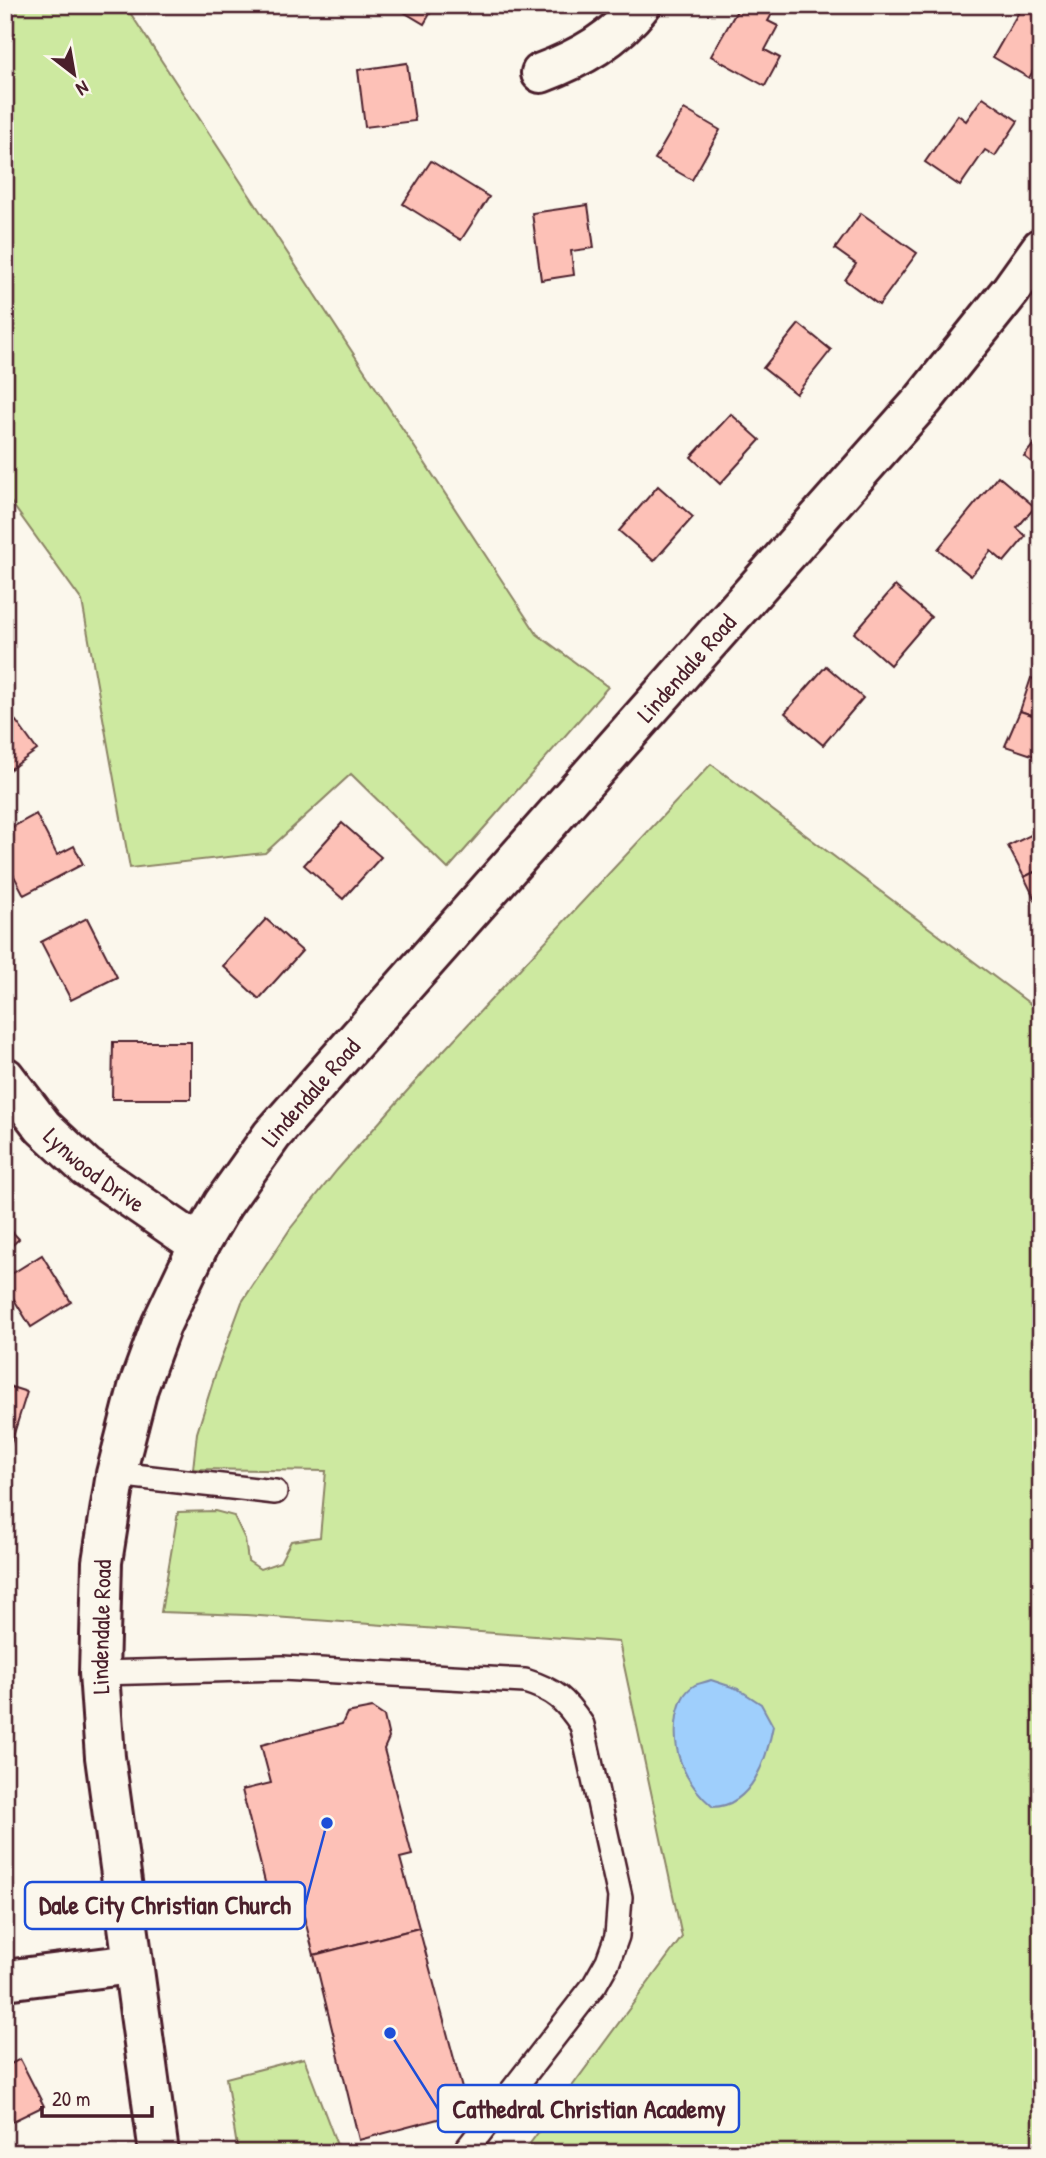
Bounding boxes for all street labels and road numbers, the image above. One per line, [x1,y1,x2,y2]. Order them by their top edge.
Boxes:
street label: Lindendale Road [629,607,743,729]
street label: Lindendale Road [253,1031,367,1152]
street label: Lynwood Drive [37,1120,152,1219]
street label: Lindendale Road [83,1559,118,1695]

